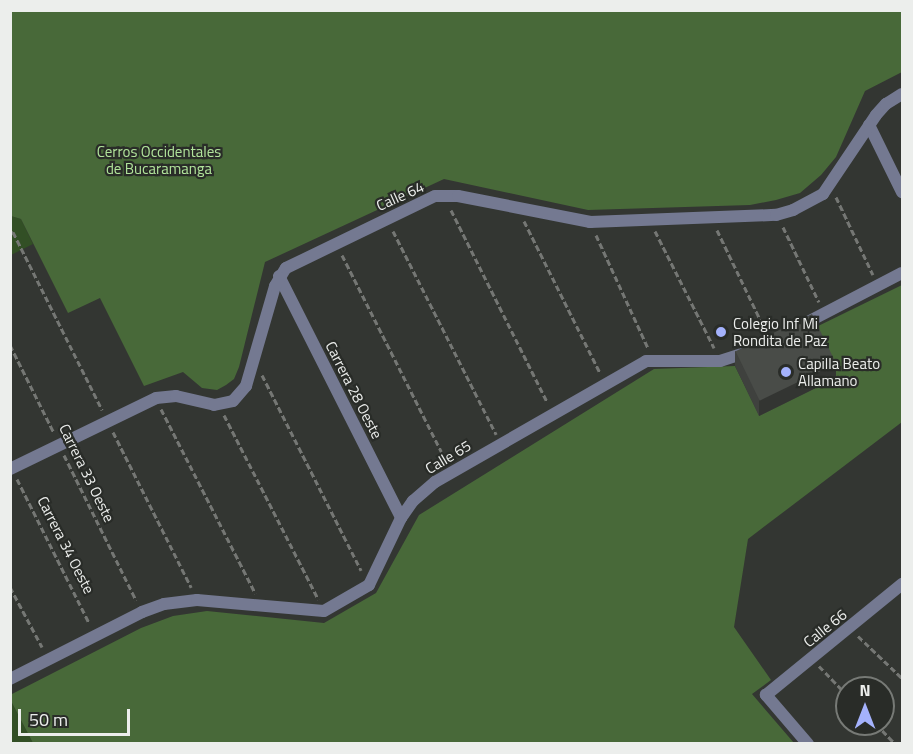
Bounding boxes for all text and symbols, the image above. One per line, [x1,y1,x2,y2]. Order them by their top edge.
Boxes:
park label: Cerros Occidentales de Bucaramanga [97,142,221,177]
street label: Calle 64 [373,178,427,214]
place label: Colegio Inf Mi Rondita de Paz [733,314,827,349]
marker: Colegio Inf Mi Rondita de Paz [714,325,728,339]
street label: Carrera 28 Oeste [322,338,386,442]
place label: Capilla Beato Allamano [798,354,880,389]
marker: Capilla Beato Allamano [779,365,793,379]
street label: Carrera 33 Oeste [55,421,119,525]
street label: Calle 65 [422,436,474,478]
street label: Carrera 34 Oeste [34,493,98,597]
street label: Calle 66 [800,605,850,651]
north arrow [835,676,895,736]
text: N [859,678,871,702]
scale bar [21,697,134,735]
text: 50 m [29,706,68,733]

